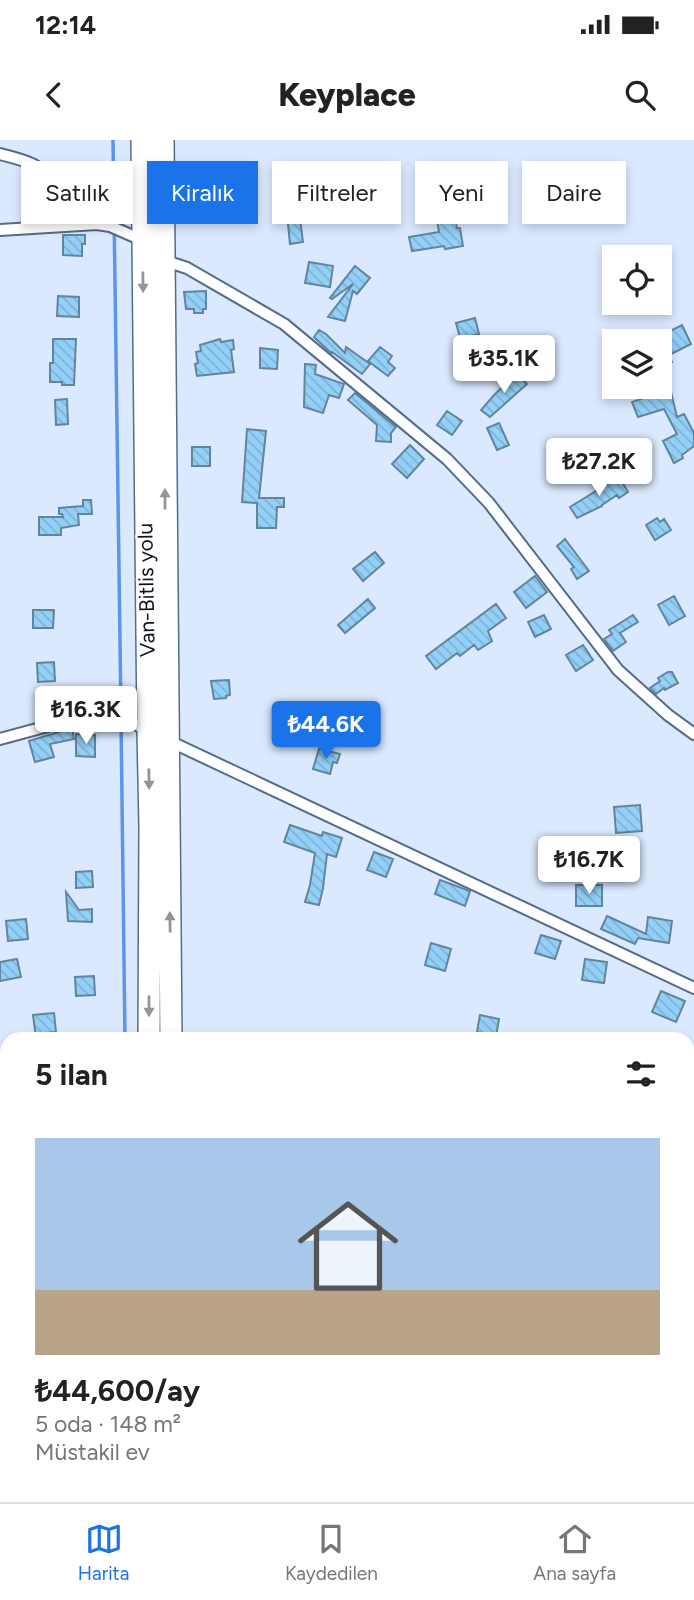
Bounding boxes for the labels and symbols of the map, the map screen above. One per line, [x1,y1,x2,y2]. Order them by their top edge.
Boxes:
one-way arrow [137,271,148,293]
pin: ₺35.1K [447,336,561,395]
pin: ₺27.2K [542,438,656,498]
one-way arrow [159,488,171,510]
street label: Van-Bitlis yolu [132,523,160,657]
pin: ₺16.3K [29,686,143,746]
pin: ₺44.6K [269,702,383,761]
one-way arrow [143,768,155,790]
pin: ₺16.7K [532,836,646,896]
one-way arrow [164,911,176,933]
one-way arrow [143,995,155,1017]

